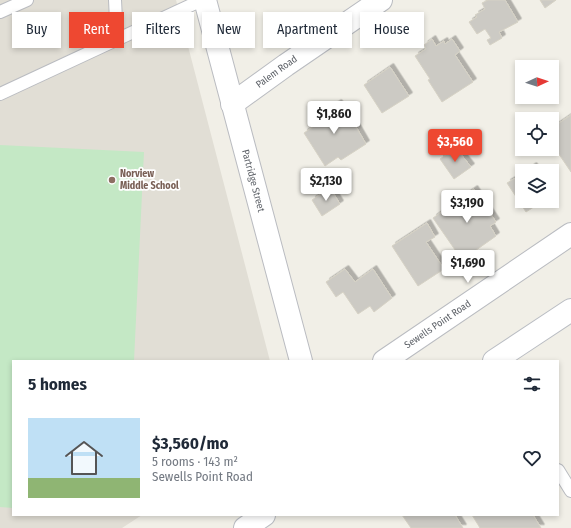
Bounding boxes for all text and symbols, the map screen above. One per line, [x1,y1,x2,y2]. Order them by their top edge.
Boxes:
chip: Buy [12,12,61,48]
chip: Rent [69,12,124,48]
chip: Filters [132,12,194,48]
chip: New [202,12,255,48]
chip: Apartment [263,12,352,48]
chip: House [360,12,424,48]
street label: Palem Road [254,53,300,91]
north arrow [515,60,559,104]
map controls [515,60,559,208]
pin: $1,860 [301,101,367,135]
text: $1,860 [316,106,352,121]
button: locate [515,112,559,156]
pin: $3,560 [422,129,488,163]
text: $3,560 [437,134,473,149]
street label: Partridge Street [239,148,267,214]
button: layers [515,164,559,208]
place label: Norview Middle School [120,168,179,192]
pin: $2,130 [293,168,359,202]
text: $2,130 [310,173,342,188]
marker: Norview Middle School [107,175,117,185]
pin: $3,190 [434,190,500,224]
text: $3,190 [450,195,484,210]
pin: $1,690 [435,250,501,284]
text: $1,690 [451,255,485,270]
street label: Sewells Point Road [402,298,473,351]
icon: filters [521,373,543,395]
text: 5 homes [28,374,87,395]
text: $3,560/mo [152,433,229,454]
icon: home [60,434,108,482]
icon: heart [521,447,543,469]
text: 5 rooms · 143 m² [152,454,238,469]
text: Sewells Point Road [152,469,253,484]

